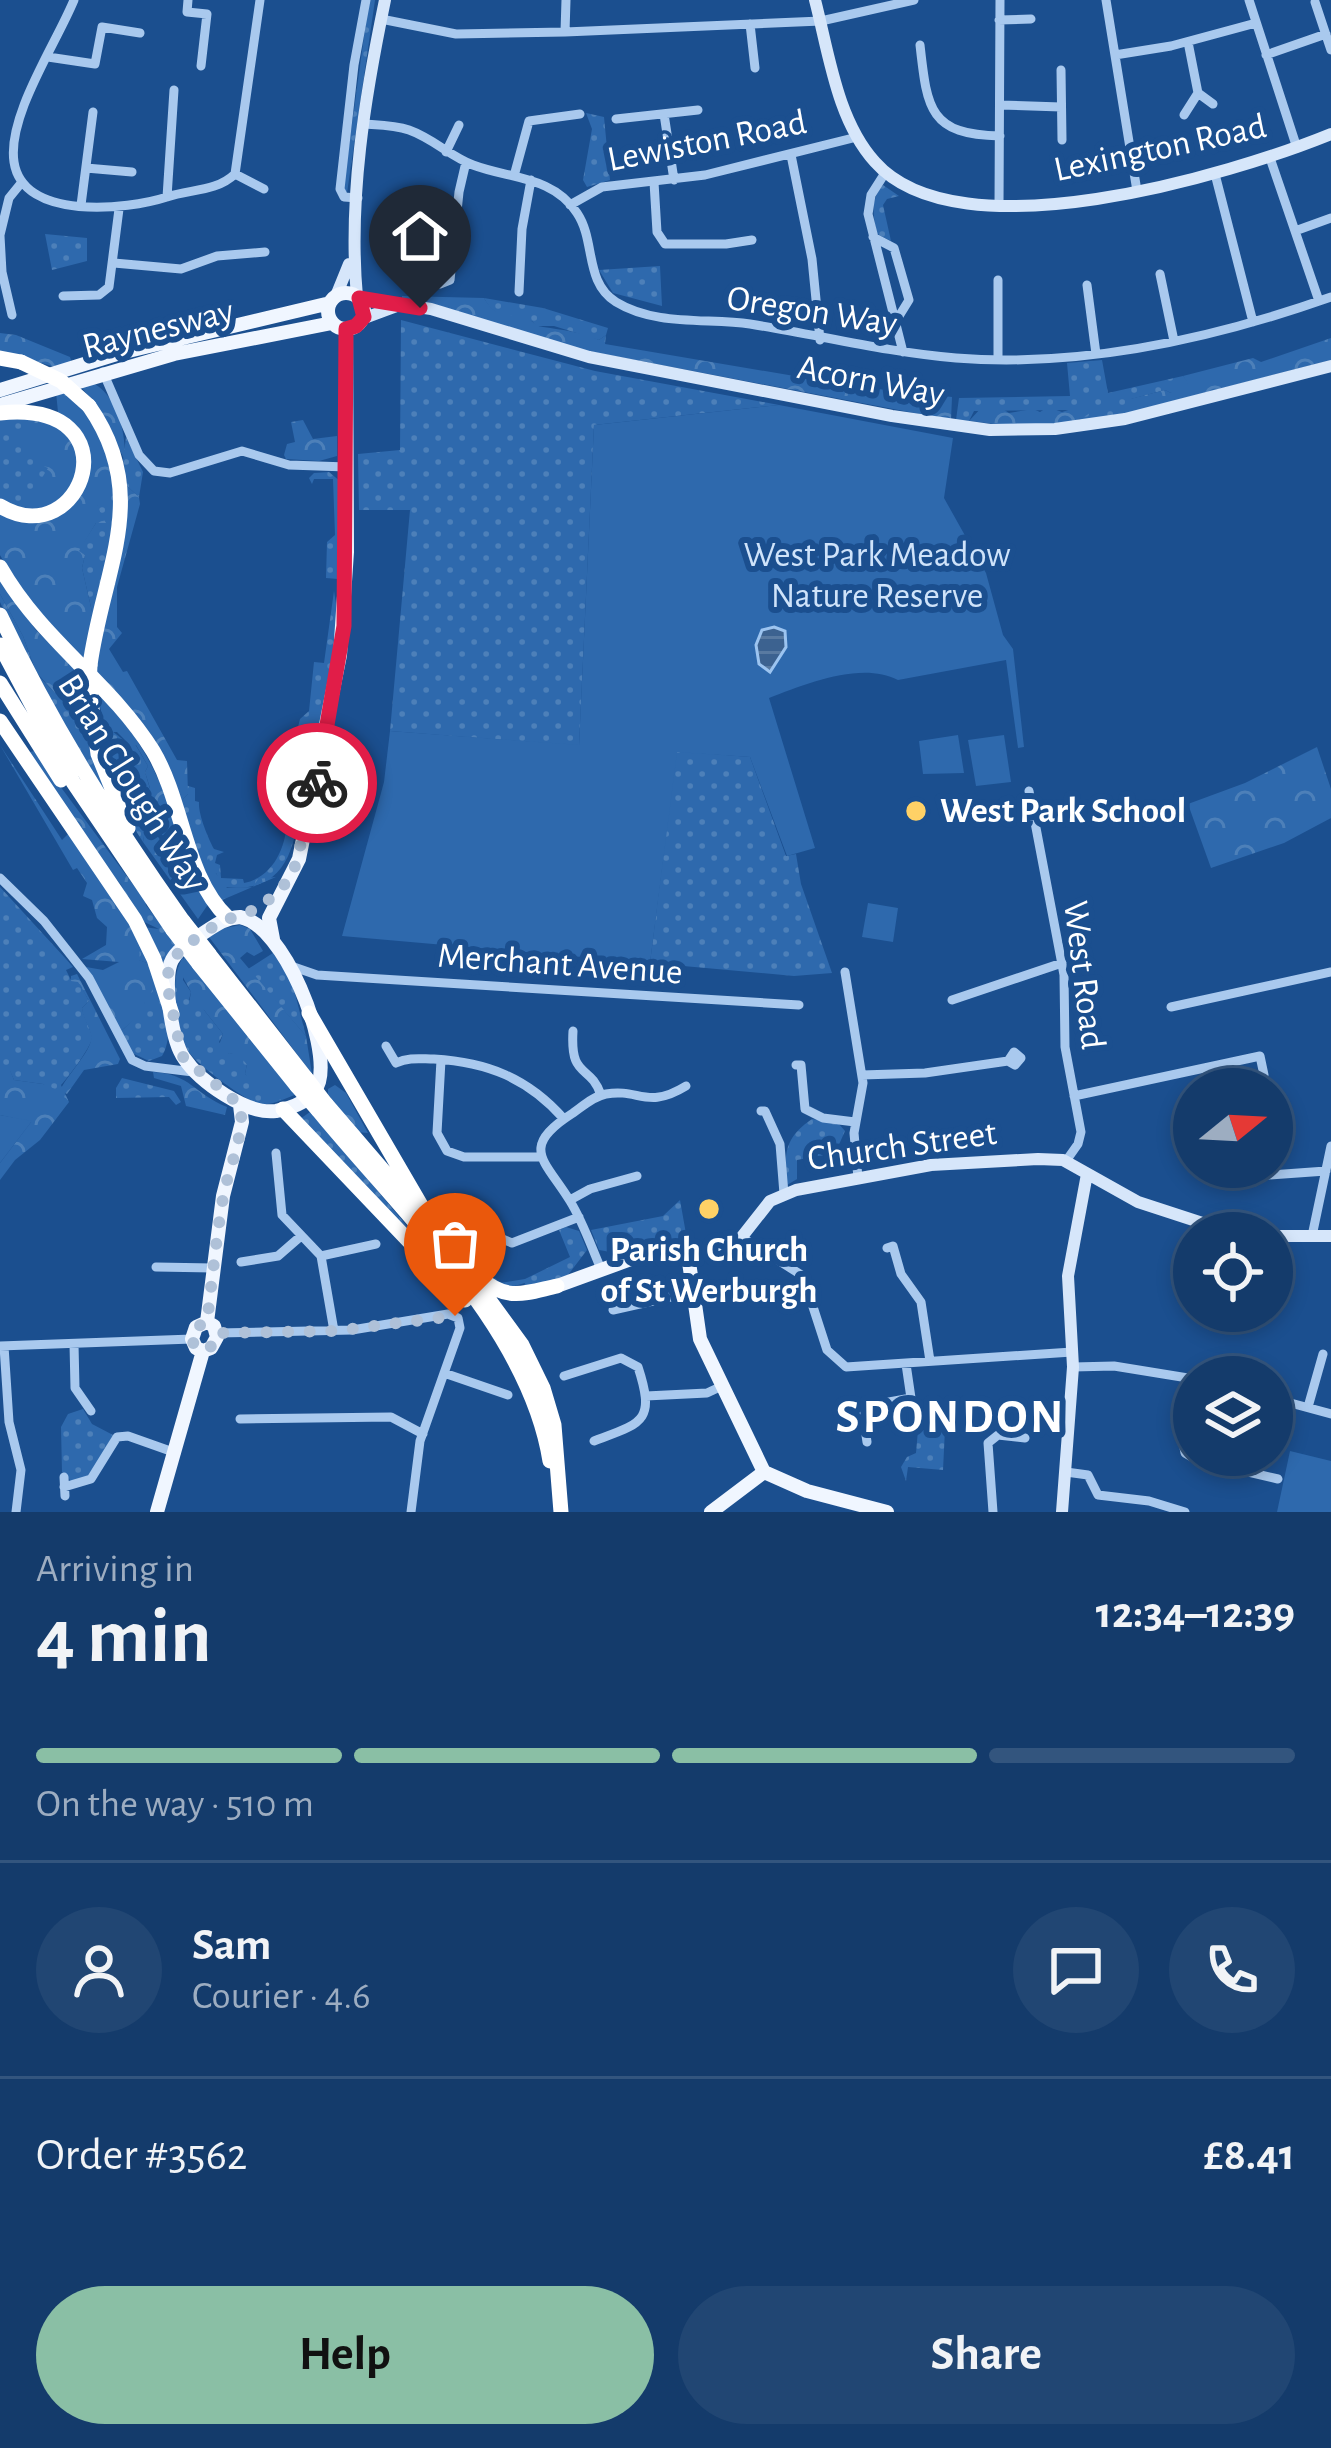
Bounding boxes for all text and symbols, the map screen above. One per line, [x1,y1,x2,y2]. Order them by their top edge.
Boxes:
street label: Lewiston Road [605,104,809,178]
street label: Lexington Road [1051,108,1269,188]
pin [369,185,471,308]
icon: home [387,203,453,269]
street label: Oregon Way [724,280,900,342]
street label: Raynesway [79,293,237,365]
street label: Acorn Way [794,349,948,413]
park label: West Park Meadow Nature Reserve [744,537,1010,614]
street label: Brian Clough Way [51,668,213,898]
courier [257,723,377,843]
icon: bike [284,750,350,816]
place label: West Park School [940,793,1186,829]
marker: West Park School [903,798,929,824]
street label: West Road [1057,899,1111,1051]
street label: Merchant Avenue [436,937,684,991]
north arrow [1173,1068,1293,1188]
map controls [1173,1068,1293,1476]
street label: Church Street [805,1115,999,1177]
pin [404,1193,506,1316]
marker: Parish Church of St Werburgh [696,1196,722,1222]
icon: bag [422,1211,488,1277]
button: locate [1173,1212,1293,1332]
place label: Parish Church of St Werburgh [601,1232,817,1309]
button: layers [1173,1356,1293,1476]
district label: SPONDON [836,1394,1066,1442]
text: Arriving in [36,1550,194,1589]
text: 12:34–12:39 [1096,1591,1295,1636]
text: 4 min [36,1599,212,1677]
text: On the way · 510 m [36,1785,314,1824]
button: person [36,1907,162,2033]
button: chat [1013,1907,1139,2033]
button: phone [1169,1907,1295,2033]
text: Sam [192,1923,271,1968]
text: Courier · 4.6 [192,1977,371,2016]
text: Order #3562 [36,2133,247,2178]
text: £8.41 [1204,2133,1295,2178]
button: Help [36,2286,654,2424]
button: Share [678,2286,1295,2424]

